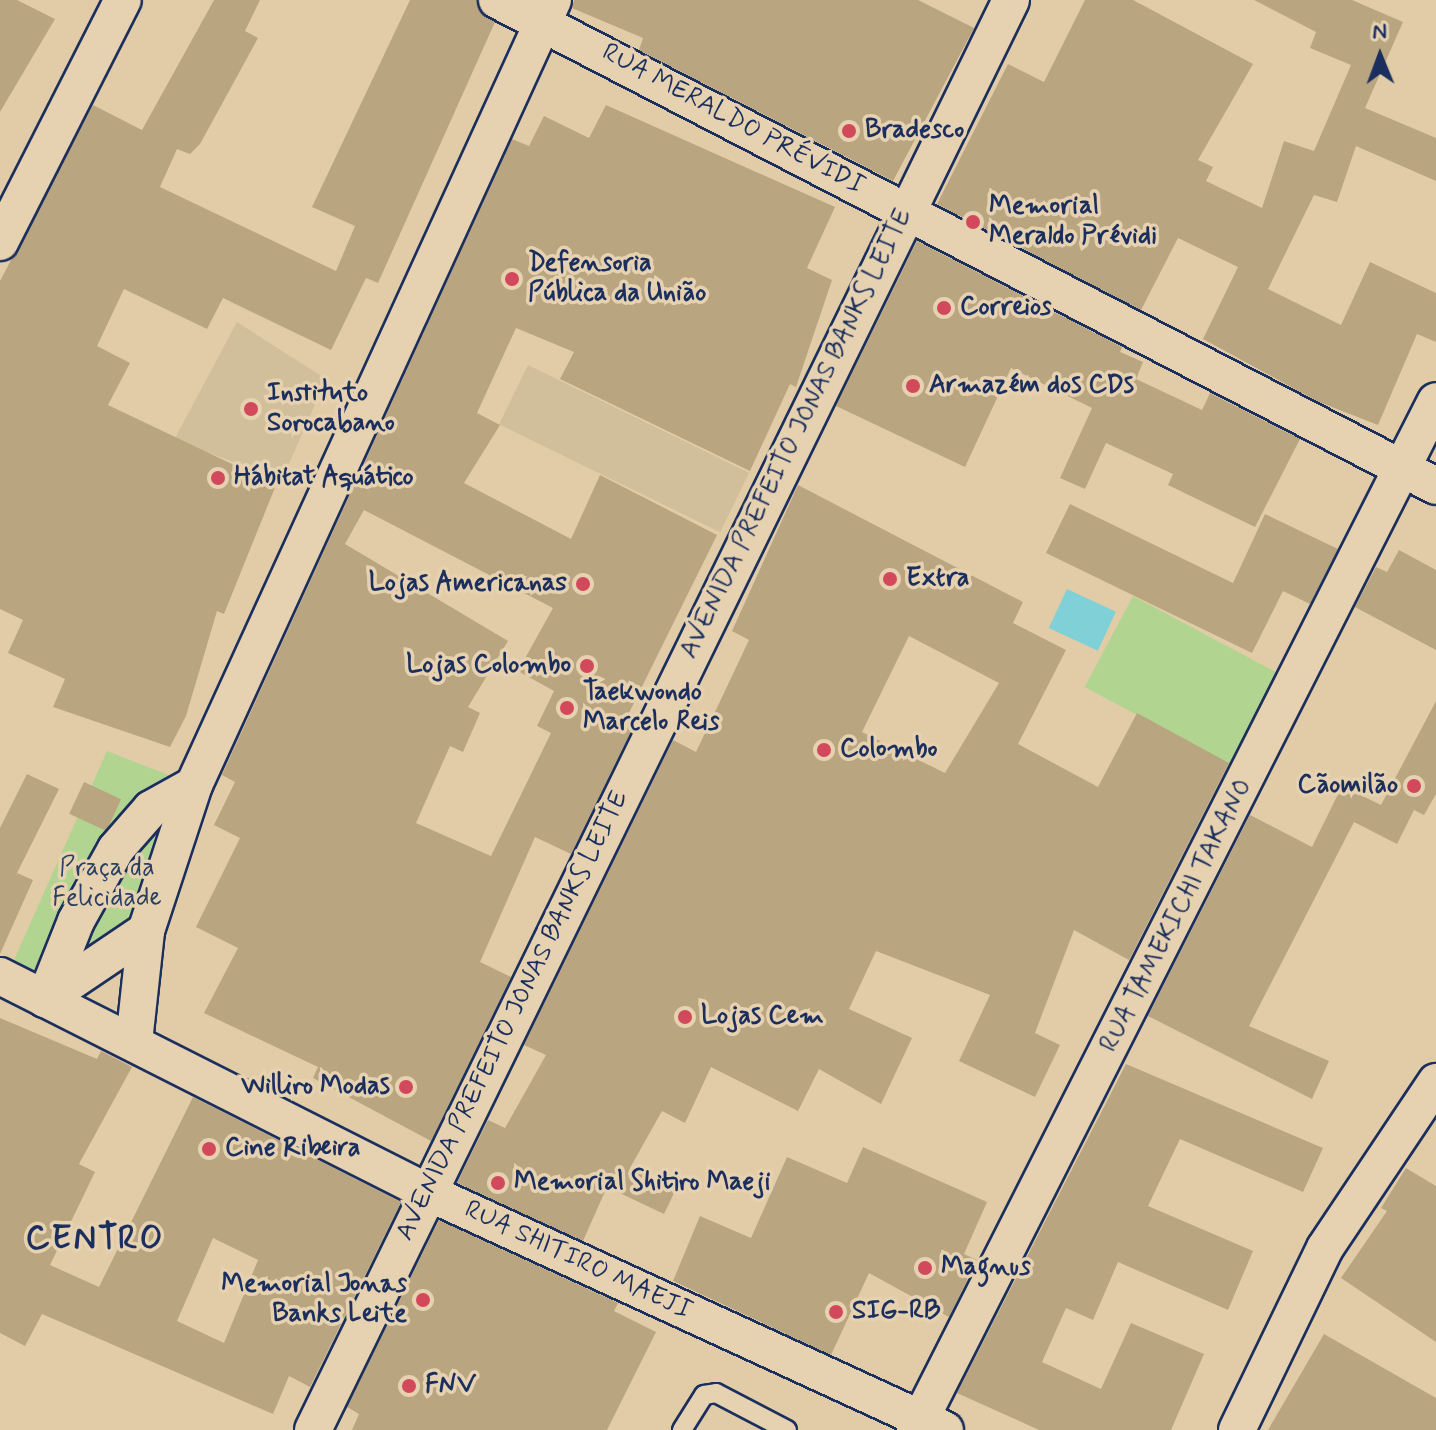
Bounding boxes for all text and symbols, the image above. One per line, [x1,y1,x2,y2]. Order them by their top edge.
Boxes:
north arrow [1340,16,1420,96]
text: N [1372,18,1387,46]
street label: RUA MERALDO PRÉVIDI [598,38,868,202]
place label: Bradesco [865,115,964,147]
marker: Bradesco [840,122,858,140]
place label: Memorial Meraldo Prévidi [989,191,1156,252]
street label: AVENIDA PREFEITO JONAS BANKS LEITE [674,203,920,665]
marker: Memorial Meraldo Prévidi [964,213,982,231]
place label: Defensoria Pública da União [528,248,706,310]
marker: Defensoria Pública da União [503,270,521,288]
place label: Correios [960,292,1051,324]
marker: Correios [935,299,953,317]
place label: Armazém dos CDs [929,370,1134,402]
marker: Armazém dos CDs [904,377,922,395]
place label: Instituto Sorocabano [267,378,395,440]
marker: Instituto Sorocabano [242,400,260,418]
place label: Hábitat Aquático [234,462,412,494]
marker: Hábitat Aquático [209,469,227,487]
place label: Extra [906,563,970,595]
place label: Lojas Americanas [373,568,567,600]
marker: Extra [881,570,899,588]
marker: Lojas Americanas [574,575,592,593]
place label: Lojas Colombo [406,650,571,682]
marker: Lojas Colombo [578,657,596,675]
place label: Taekwondo Marcelo Reis [583,677,720,738]
marker: Taekwondo Marcelo Reis [558,699,576,717]
place label: Colombo [840,734,938,766]
marker: Colombo [815,741,833,759]
place label: Cãomilão [1298,770,1398,802]
street label: RUA TAMEKICHI TAKANO [1095,775,1259,1057]
marker: Cãomilão [1405,777,1423,795]
street label: AVENIDA PREFEITO JONAS BANKS LEITE [390,785,636,1247]
park label: Praça da Felicidade [52,853,162,914]
place label: Lojas Cem [701,1001,824,1033]
marker: Lojas Cem [676,1008,694,1026]
place label: Williro Modas [241,1071,390,1103]
marker: Williro Modas [397,1078,415,1096]
place label: Cine Ribeira [225,1133,358,1165]
marker: Cine Ribeira [200,1140,218,1158]
place label: Memorial Shitiro Maeji [514,1167,773,1199]
marker: Memorial Shitiro Maeji [489,1174,507,1192]
street label: RUA SHITIRO MAEJI [459,1195,697,1327]
district label: CENTRO [23,1219,167,1259]
place label: Magnus [941,1252,1031,1284]
marker: Magnus [916,1259,934,1277]
place label: Memorial Jonas Banks Leite [228,1269,407,1330]
marker: Memorial Jonas Banks Leite [414,1291,432,1309]
place label: SIG-RB [852,1296,940,1328]
marker: SIG-RB [827,1303,845,1321]
place label: FNV [425,1370,476,1402]
marker: FNV [400,1377,418,1395]

